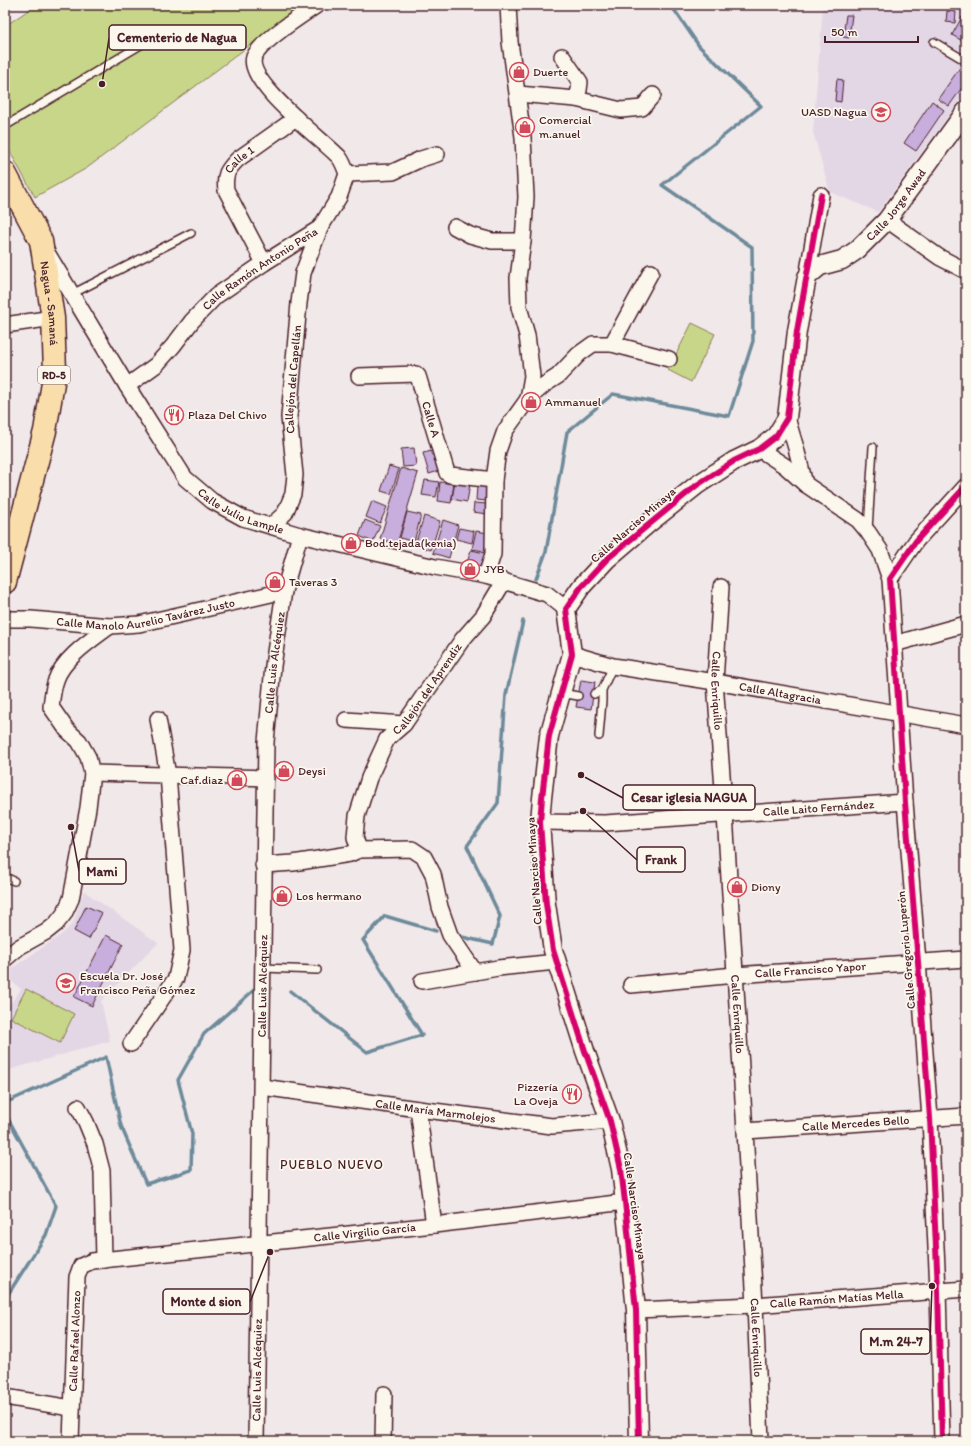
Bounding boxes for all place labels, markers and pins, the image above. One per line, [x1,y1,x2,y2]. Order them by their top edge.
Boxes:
callout: Cementerio de Nagua [109,25,246,50]
shop icon: Duerte [508,61,530,83]
place label: Duerte [533,65,569,79]
school or university icon: UASD Nagua [870,101,892,123]
place label: UASD Nagua [801,105,868,119]
place label: Comercial m.anuel [539,113,592,141]
shop icon: Comercial m.anuel [514,116,536,138]
shop icon: Ammanuel [520,391,542,413]
place label: Ammanuel [545,395,602,409]
restaurant icon: Plaza Del Chivo [163,404,185,426]
place label: Plaza Del Chivo [188,408,267,422]
shop icon: Bod.tejada(kenia) [340,532,362,554]
place label: Bod.tejada(kenia) [365,536,457,550]
shop icon: JYB [459,558,481,580]
place label: JYB [484,562,505,576]
shop icon: Taveras 3 [264,571,286,593]
place label: Taveras 3 [289,575,338,589]
shop icon: Deysi [273,760,295,782]
place label: Deysi [298,764,326,778]
shop icon: Caf.diaz [226,769,248,791]
place label: Caf.diaz [180,773,223,787]
callout: Cesar iglesia NAGUA [623,785,755,810]
callout: Frank [637,847,685,872]
callout: Mami [79,859,126,884]
shop icon: Diony [726,876,748,898]
place label: Diony [751,880,781,894]
shop icon: Los hermano [271,885,293,907]
place label: Los hermano [296,889,362,903]
place label: Escuela Dr. José Francisco Peña Gómez [80,969,196,997]
school or university icon: Escuela Dr. José Francisco Peña Gómez [55,972,77,994]
place label: Pizzería La Oveja [514,1080,559,1108]
restaurant icon: Pizzería La Oveja [561,1083,583,1105]
callout: Monte d sion [163,1289,250,1314]
callout: M.m 24-7 [861,1329,930,1354]

